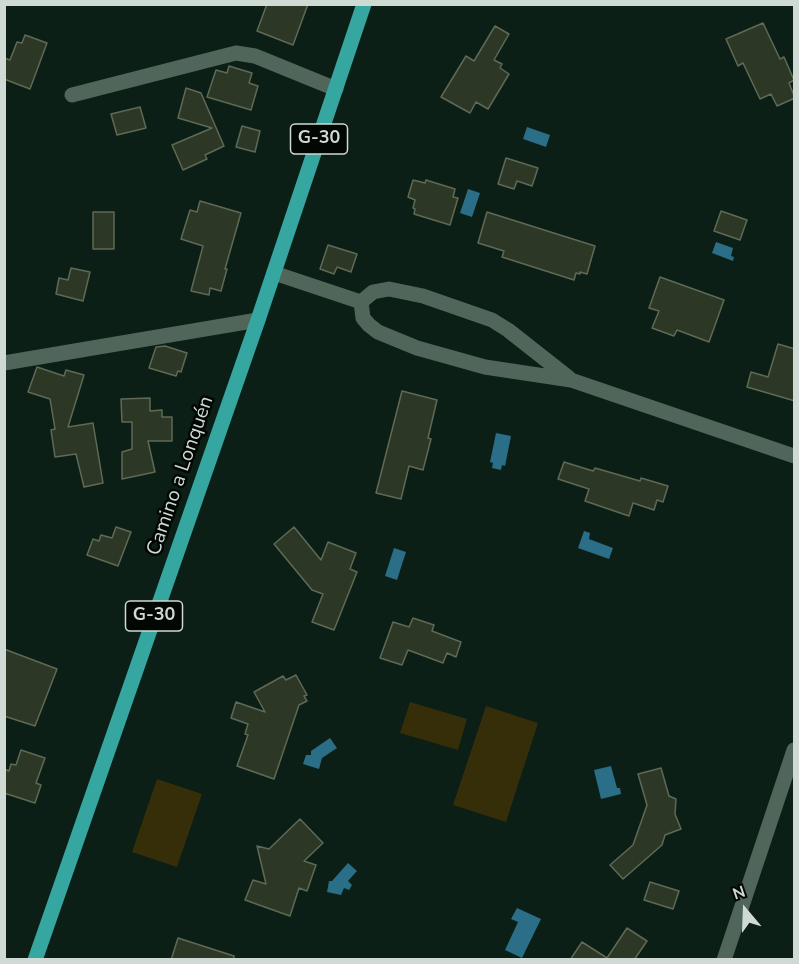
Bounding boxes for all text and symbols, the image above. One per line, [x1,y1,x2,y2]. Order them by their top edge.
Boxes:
road number: G-30 [290,124,348,154]
street label: Camino a Lonquén [142,393,220,559]
road number: G-30 [126,601,182,631]
north arrow [715,880,775,940]
text: N [730,881,748,905]

